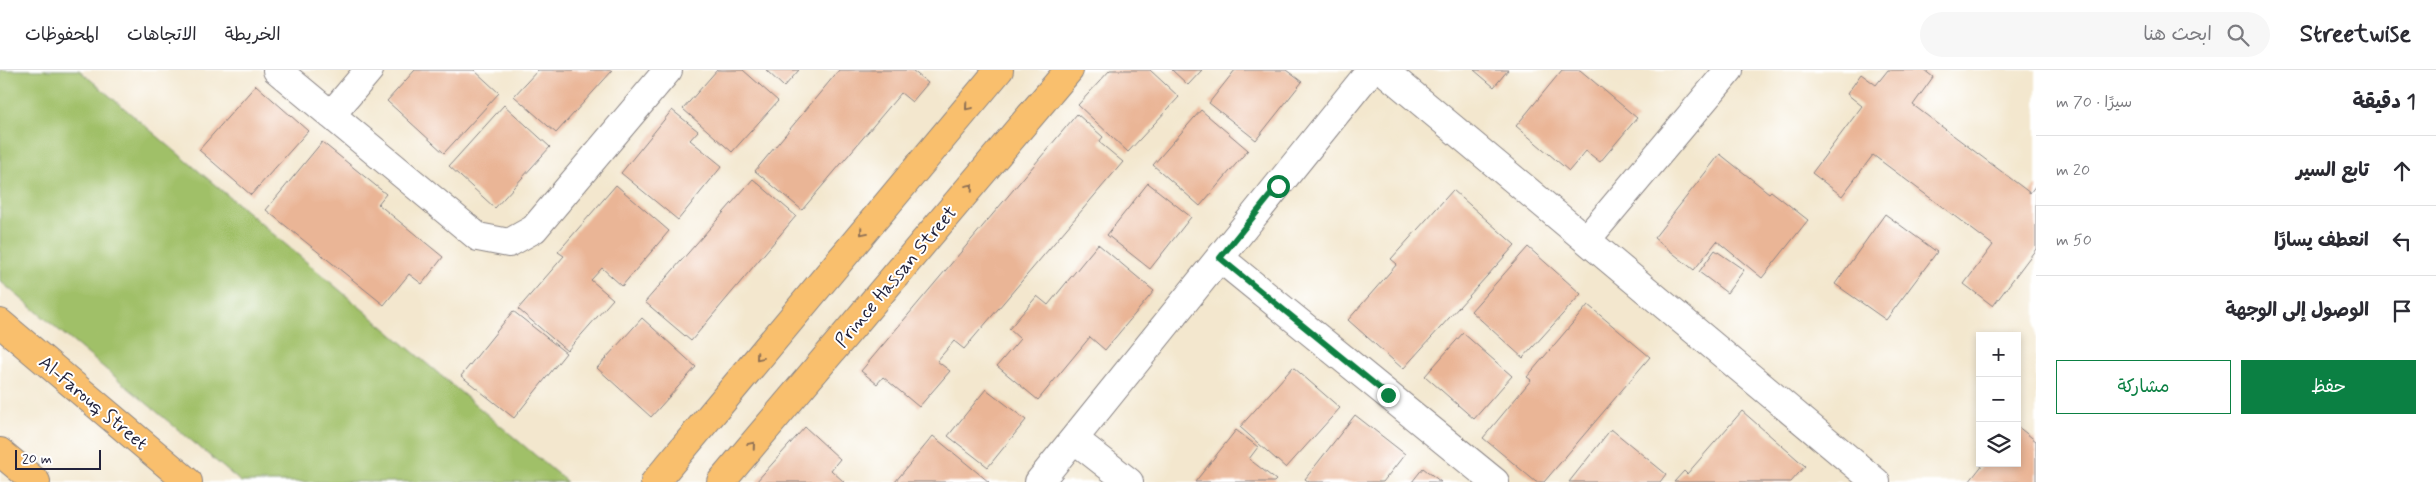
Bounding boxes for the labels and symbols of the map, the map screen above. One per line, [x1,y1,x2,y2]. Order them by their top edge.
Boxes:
one-way arrow [964,102,973,111]
route start [1267,175,1290,198]
one-way arrow [964,183,973,192]
street label: Prince Hassan Street [829,201,963,353]
one-way arrow [861,226,869,235]
street label: Al-Farouq Street [33,350,153,456]
one-way arrow [757,351,765,360]
route end [1377,384,1400,407]
one-way arrow [747,441,756,450]
scale bar [15,447,101,470]

